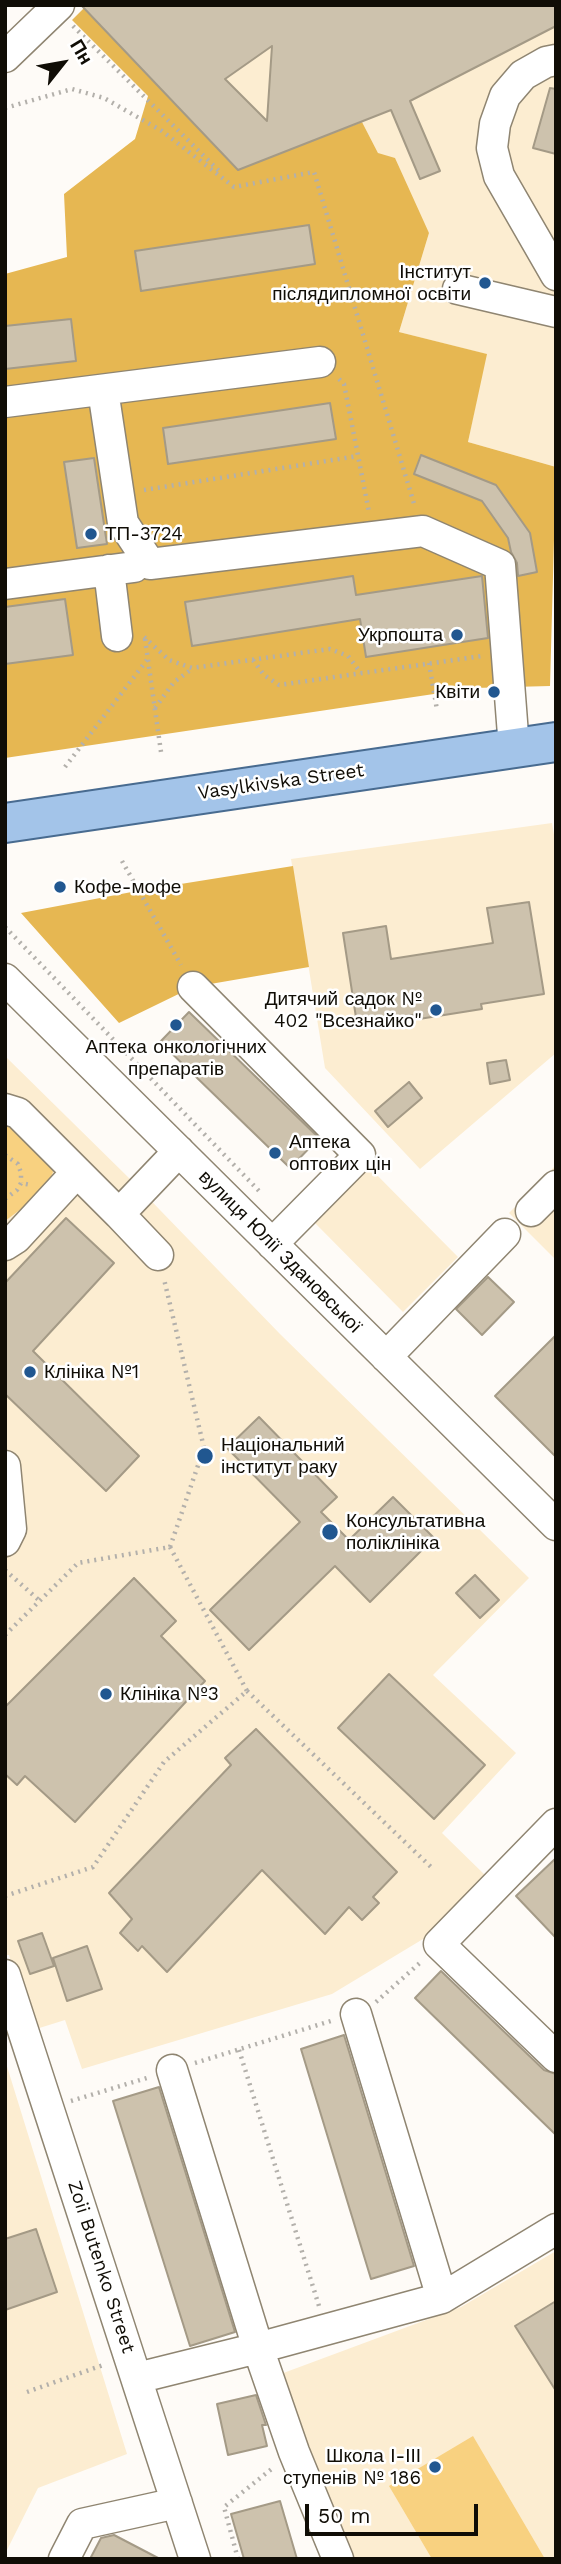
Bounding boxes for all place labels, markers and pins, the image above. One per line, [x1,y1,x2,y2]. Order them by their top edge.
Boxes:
place label: Інститут післядипломної освіти [272,261,471,305]
marker: Інститут післядипломної освіти [477,275,493,291]
place label: ТП-3724 [105,523,183,545]
marker: ТП-3724 [83,526,99,542]
place label: Укрпошта [358,624,443,646]
marker: Укрпошта [449,627,465,643]
place label: Квіти [435,681,480,703]
marker: Квіти [486,684,502,700]
place label: Кофе-мофе [74,876,181,898]
marker: Кофе-мофе [52,879,68,895]
place label: Дитячий садок № 402 "Всезнайко" [265,988,422,1032]
marker: Дитячий садок № 402 "Всезнайко" [428,1002,444,1018]
marker: Аптека онкологічних препаратів [168,1017,184,1033]
place label: Аптека онкологічних препаратів [85,1036,267,1080]
place label: Аптека оптових цін [289,1131,391,1175]
marker: Аптека оптових цін [267,1145,283,1161]
place label: Клініка №1 [44,1361,139,1383]
marker: Клініка №1 [22,1364,38,1380]
place label: Національний інститут раку [221,1434,345,1478]
marker: Національний інститут раку [195,1446,215,1466]
place label: Консультативна поліклініка [346,1510,485,1554]
marker: Консультативна поліклініка [320,1522,340,1542]
place label: Клініка №3 [120,1683,219,1705]
marker: Клініка №3 [98,1686,114,1702]
place label: Школа І-ІІІ ступенів № 186 [283,2445,421,2489]
marker: Школа І-ІІІ ступенів № 186 [427,2459,443,2475]

